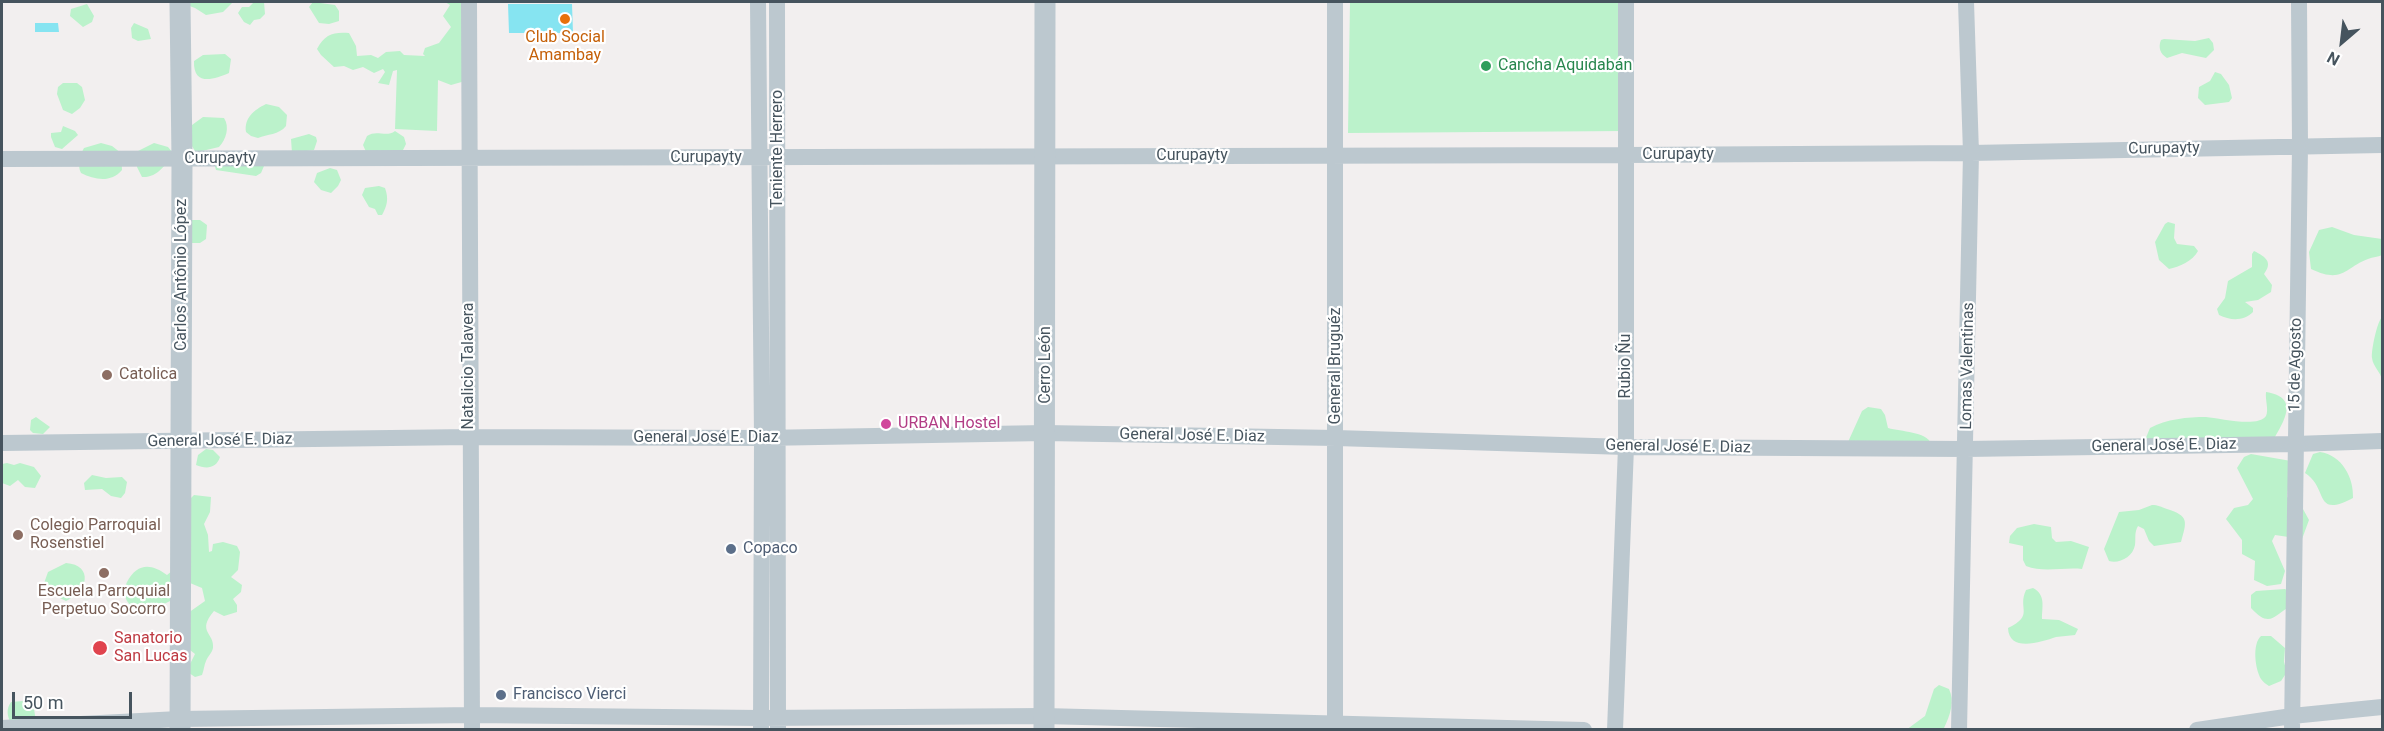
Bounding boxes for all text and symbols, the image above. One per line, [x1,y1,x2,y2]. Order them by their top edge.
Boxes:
marker: Club Social Amambay [558,12,572,26]
north arrow [2312,12,2372,72]
place label: Club Social Amambay [525,28,605,66]
text: N [2324,47,2343,69]
place label: Cancha Aquidabán [1498,56,1632,76]
marker: Cancha Aquidabán [1479,59,1493,73]
street label: Teniente Herrero [768,90,788,208]
street label: Curupayty [2128,139,2200,159]
street label: Curupayty [1642,145,1714,165]
street label: Curupayty [1156,146,1228,166]
street label: Curupayty [670,148,742,168]
street label: Curupayty [184,149,256,169]
street label: Carlos Antônio López [172,199,192,351]
street label: Lomas Valentinas [1957,302,1979,430]
street label: Natalicio Talavera [459,303,479,429]
street label: General Bruguéz [1326,308,1346,424]
street label: 15 de Agosto [2286,318,2306,412]
street label: Cerro León [1036,326,1056,404]
street label: Rubio Ñu [1616,334,1636,398]
place label: Catolica [119,365,177,385]
marker: Catolica [100,368,114,382]
place label: URBAN Hostel [898,414,1000,434]
marker: URBAN Hostel [879,417,893,431]
street label: General José E. Diaz [1119,425,1265,447]
street label: General José E. Diaz [633,428,779,448]
street label: General José E. Diaz [147,430,293,452]
street label: General José E. Diaz [2091,435,2237,457]
street label: General José E. Diaz [1605,436,1751,458]
place label: Colegio Parroquial Rosenstiel [30,516,161,554]
marker: Colegio Parroquial Rosenstiel [11,528,25,542]
place label: Copaco [743,539,798,559]
marker: Copaco [724,542,738,556]
marker: Escuela Parroquial Perpetuo Socorro [97,566,111,580]
place label: Escuela Parroquial Perpetuo Socorro [38,582,170,620]
place label: Sanatorio San Lucas [114,629,187,667]
marker: Sanatorio San Lucas [91,639,109,657]
scale bar [15,680,135,718]
place label: Francisco Vierci [513,685,626,705]
marker: Francisco Vierci [494,688,508,702]
text: 50 m [23,692,63,713]

